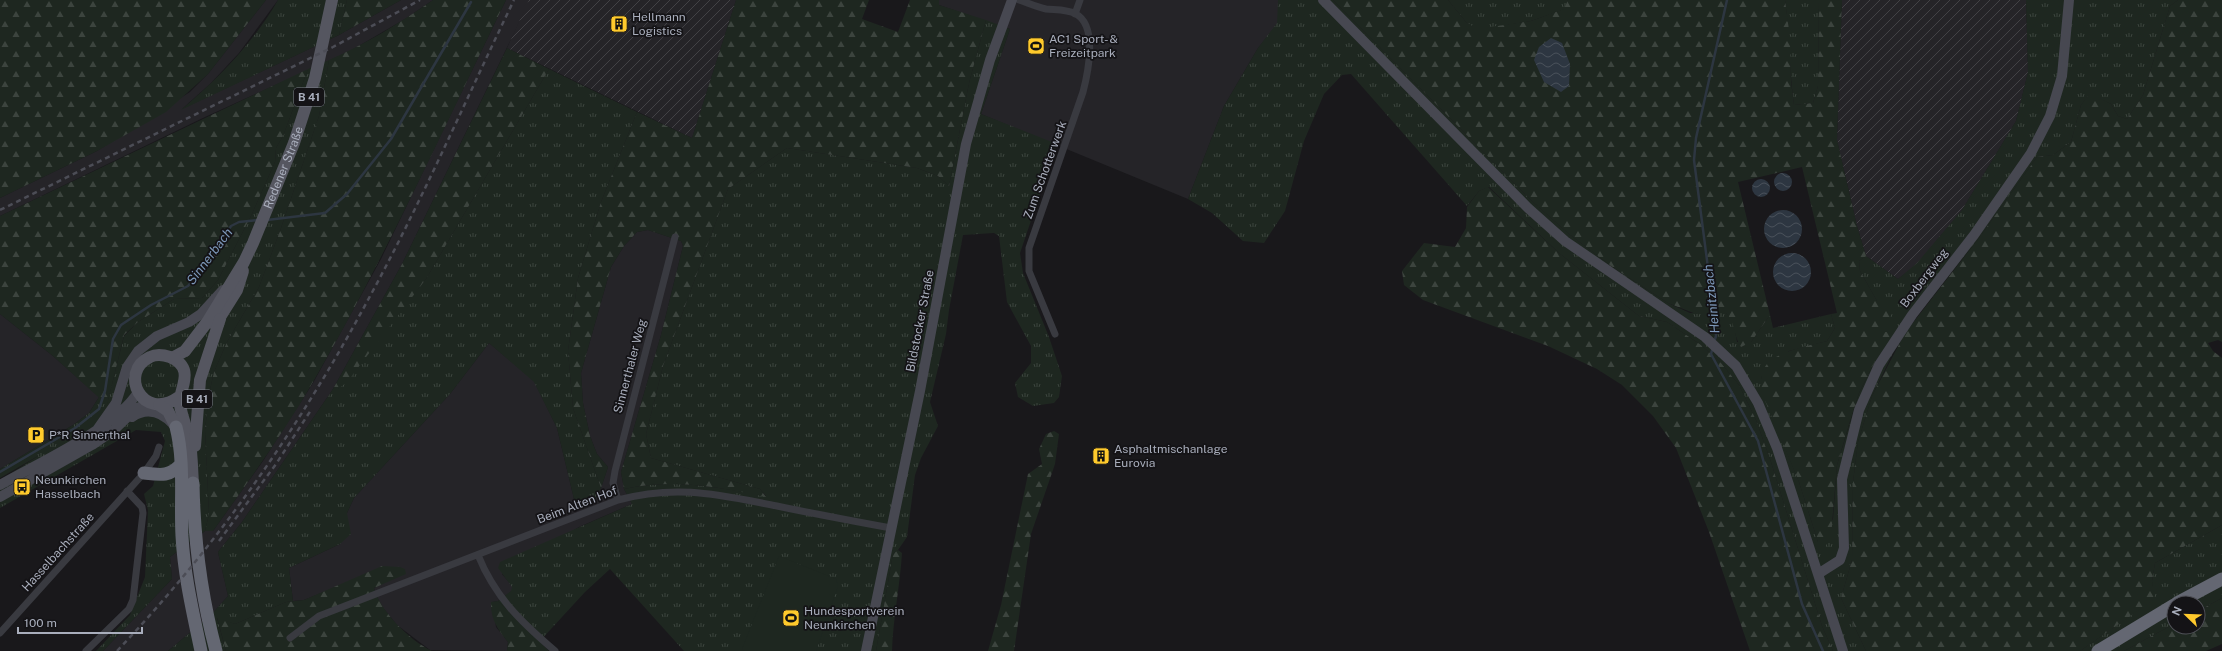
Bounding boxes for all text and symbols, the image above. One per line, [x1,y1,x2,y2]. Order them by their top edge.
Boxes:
place label: Hellmann Logistics [632,10,686,38]
building icon: Hellmann Logistics [609,14,629,34]
place label: AC1 Sport- & Freizeitpark [1049,32,1118,60]
sports icon: AC1 Sport- & Freizeitpark [1026,36,1046,56]
road number: B 41 [294,88,324,106]
street label: Zum Schotterwerk [1021,119,1069,221]
street label: Redener Straße [261,124,306,211]
water label: Sinnerbach [183,225,235,287]
street label: Boxbergweg [1897,246,1951,310]
water label: Heinitzbach [1700,264,1723,334]
street label: Bildstocker Straße [903,269,937,373]
street label: Sinnerthaler Weg [611,317,649,415]
road number: B 41 [182,390,212,408]
parking icon: P*R Sinnerthal [26,425,46,445]
place label: P*R Sinnerthal [49,428,131,442]
place label: Asphaltmischanlage Eurovia [1114,442,1228,470]
building icon: Asphaltmischanlage Eurovia [1091,446,1111,466]
place label: Neunkirchen Hasselbach [35,473,106,501]
bus stop icon: Neunkirchen Hasselbach [12,477,32,497]
street label: Beim Alten Hof [535,483,619,527]
street label: Hasselbachstraße [19,510,97,594]
north arrow [2166,595,2206,635]
place label: Hundesportverein Neunkirchen [804,604,904,632]
text: N [2170,605,2184,617]
sports icon: Hundesportverein Neunkirchen [781,608,801,628]
scale bar [18,609,142,635]
text: 100 m [24,616,57,630]

